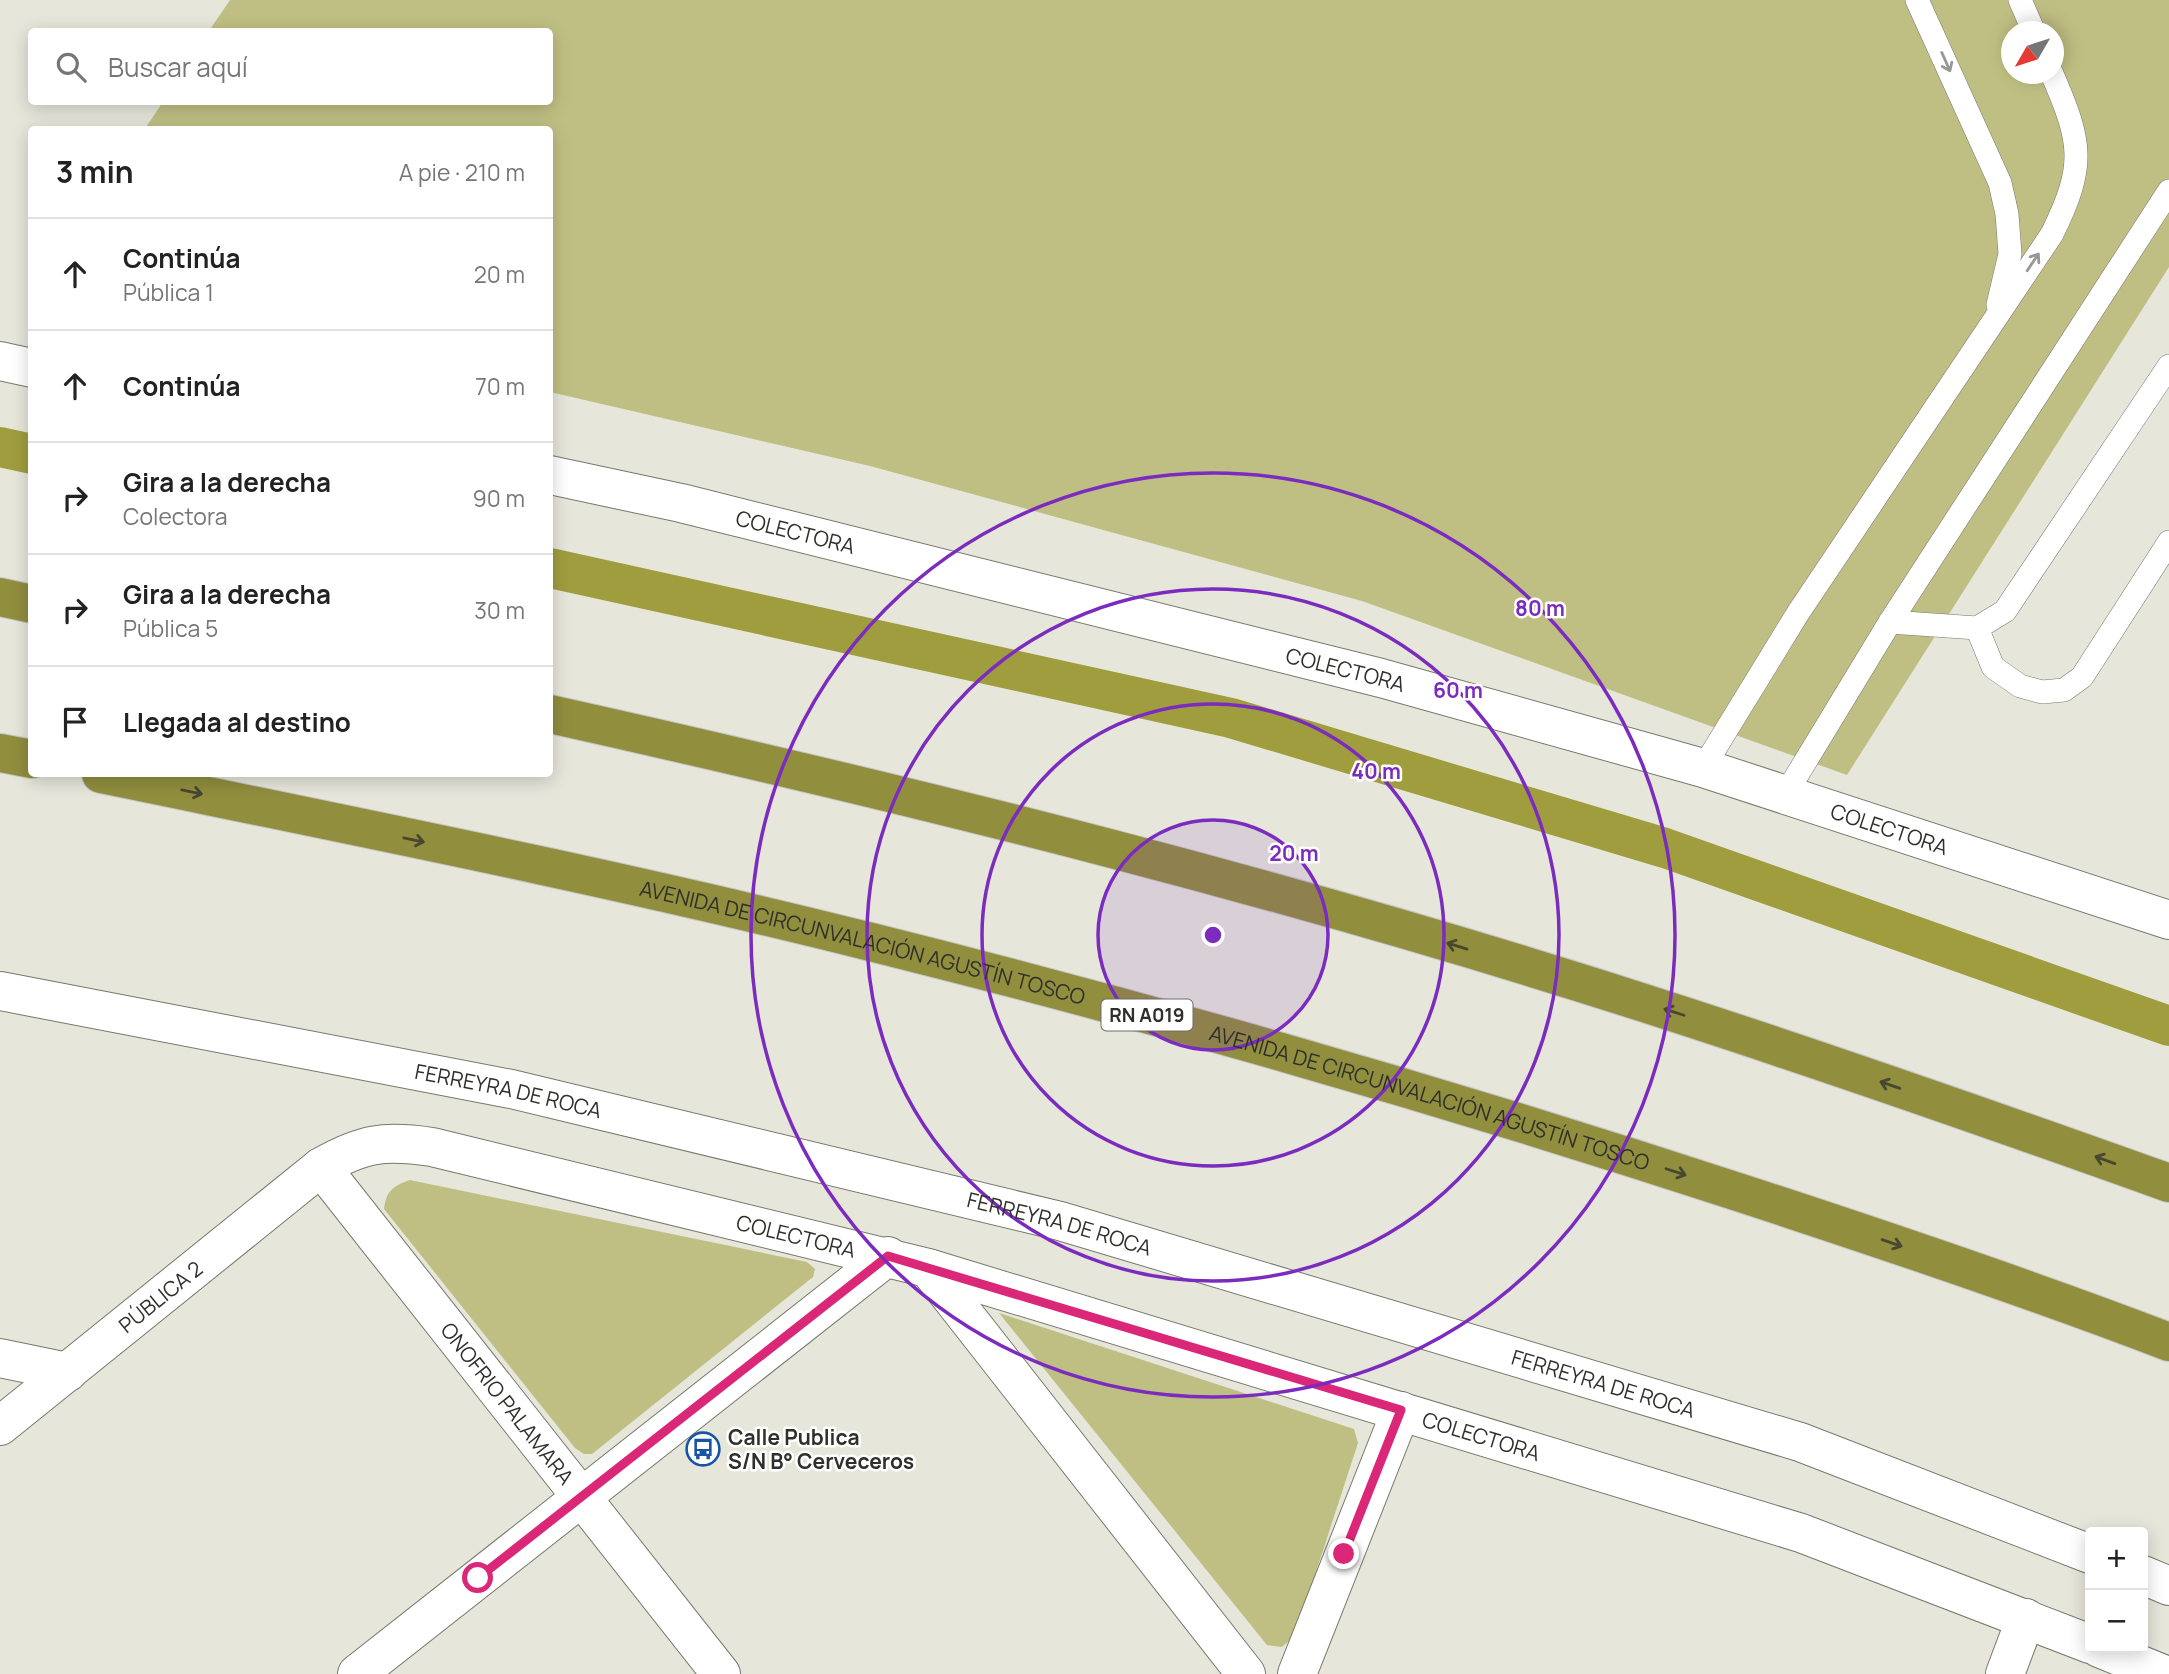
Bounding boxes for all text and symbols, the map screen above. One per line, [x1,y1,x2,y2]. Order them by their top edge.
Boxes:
north arrow [2001,21,2064,84]
search box [28,28,553,105]
icon: search [52,48,90,86]
text: Buscar aquí [108,49,248,85]
one-way arrow [1940,50,1953,72]
text: 3 min [56,151,134,192]
text: A pie · 210 m [399,156,525,188]
text: Continúa [123,240,241,276]
one-way arrow [2027,252,2041,272]
icon: ahead [56,255,94,293]
text: 20 m [474,258,525,290]
text: Pública 1 [123,276,214,308]
icon: ahead [56,367,94,405]
text: Continúa [123,368,241,404]
text: 70 m [475,370,525,402]
text: Gira a la derecha [123,464,331,500]
icon: right [56,479,94,517]
text: 90 m [473,482,525,514]
text: Colectora [123,500,228,532]
street label: COLECTORA [733,503,858,560]
text: Gira a la derecha [123,576,331,612]
icon: right [56,591,94,629]
text: 30 m [474,594,525,626]
text: 80 m [1515,594,1565,622]
text: Pública 5 [123,612,218,644]
street label: COLECTORA [1283,641,1408,698]
text: 60 m [1433,676,1483,704]
icon: arrive [56,703,94,741]
text: Llegada al destino [123,704,351,740]
text: 40 m [1351,757,1401,785]
one-way arrow [180,786,203,800]
street label: COLECTORA [1827,797,1952,861]
one-way arrow [403,834,425,847]
text: 20 m [1269,839,1319,867]
street label: AVENIDA DE CIRCUNVALACIÓN AGUSTÍN TOSCO [637,874,1088,1011]
centre of rings [1201,923,1225,947]
one-way arrow [1446,939,1468,952]
road number: RN A019 [1102,1000,1192,1030]
one-way arrow [1664,1005,1686,1018]
street label: AVENIDA DE CIRCUNVALACIÓN AGUSTÍN TOSCO [1206,1018,1653,1177]
street label: FERREYRA DE ROCA [413,1057,604,1124]
one-way arrow [1880,1077,1902,1090]
one-way arrow [2094,1153,2116,1166]
one-way arrow [1665,1167,1687,1179]
street label: FERREYRA DE ROCA [964,1185,1155,1262]
street label: COLECTORA [734,1208,859,1264]
one-way arrow [1881,1238,1903,1250]
street label: PÚBLICA 2 [113,1254,208,1339]
street label: ONOFRIO PALAMARA [435,1316,580,1490]
street label: FERREYRA DE ROCA [1508,1343,1698,1424]
street label: COLECTORA [1419,1405,1544,1467]
place label: Calle Publica S/N B° Cerveceros [728,1423,914,1475]
bus stop icon: Calle Publica S/N B° Cerveceros [684,1430,722,1468]
map controls [2085,1527,2148,1653]
button: + [2085,1527,2148,1590]
route end [1328,1538,1359,1569]
route start [462,1562,493,1593]
button: − [2085,1590,2148,1653]

